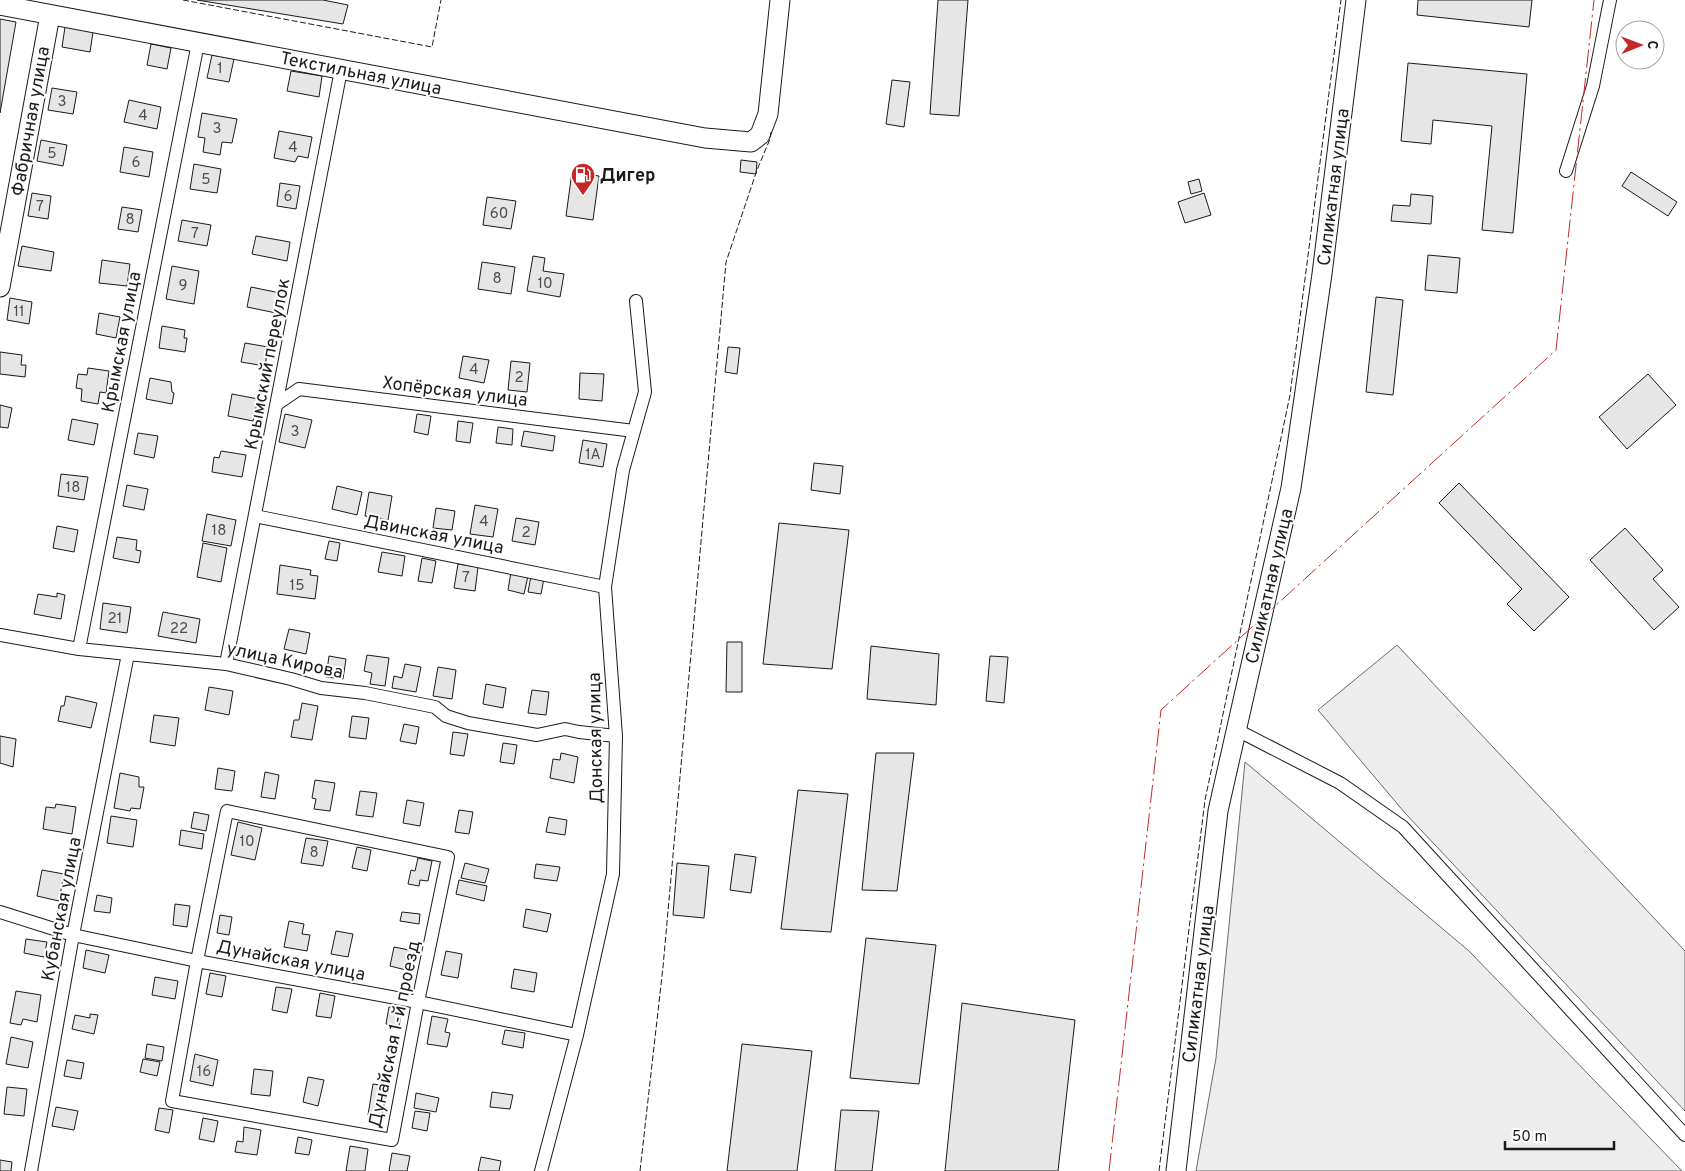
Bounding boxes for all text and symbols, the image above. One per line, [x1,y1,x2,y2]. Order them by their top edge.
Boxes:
north arrow [1615,20,1665,70]
text: С [1643,40,1660,49]
street label: Фабричная улица [7,45,56,198]
street label: Текстильная улица [278,48,443,101]
house number: 1 [217,60,223,79]
house number: 3 [57,93,67,112]
house number: 4 [138,107,148,126]
street label: Силикатная улица [1313,107,1356,267]
house number: 3 [212,120,222,139]
house number: 4 [288,139,298,158]
house number: 5 [47,145,57,164]
house number: 6 [132,154,141,173]
fuel station icon: Дигер [570,162,596,196]
place label: Дигер [600,165,655,188]
house number: 5 [201,171,211,190]
house number: 6 [284,188,293,207]
house number: 7 [36,198,44,217]
house number: 60 [490,205,508,224]
house number: 8 [125,211,135,230]
house number: 7 [191,225,199,244]
street label: Крымская улица [97,270,147,415]
house number: 8 [492,270,502,289]
house number: 10 [537,275,553,294]
street label: Крымский переулок [241,276,296,452]
house number: 9 [179,277,187,296]
house number: 11 [13,303,25,322]
house number: 4 [469,361,479,380]
house number: 2 [514,369,524,388]
street label: Хопёрская улица [381,372,529,413]
house number: 3 [290,423,300,442]
house number: 1А [585,446,601,465]
house number: 18 [66,479,80,498]
street label: Силикатная улица [1241,506,1300,666]
street label: Двинская улица [362,511,506,560]
house number: 4 [479,513,489,532]
house number: 18 [212,522,226,541]
house number: 2 [521,524,531,543]
house number: 7 [462,569,470,588]
house number: 15 [290,577,304,596]
house number: 21 [108,610,122,629]
house number: 22 [170,620,188,639]
street label: улица Кирова [224,638,345,685]
street label: Донская улица [584,672,609,804]
house number: 10 [239,833,255,852]
street label: Кубанская улица [37,835,88,983]
house number: 8 [309,844,319,863]
street label: Силикатная улица [1178,904,1221,1064]
street label: Дунайская улица [214,936,367,987]
street label: Дунайская 1-й проезд [364,938,427,1130]
house number: 16 [197,1063,211,1082]
scale bar [1505,1118,1614,1150]
text: 50 m [1512,1128,1547,1147]

